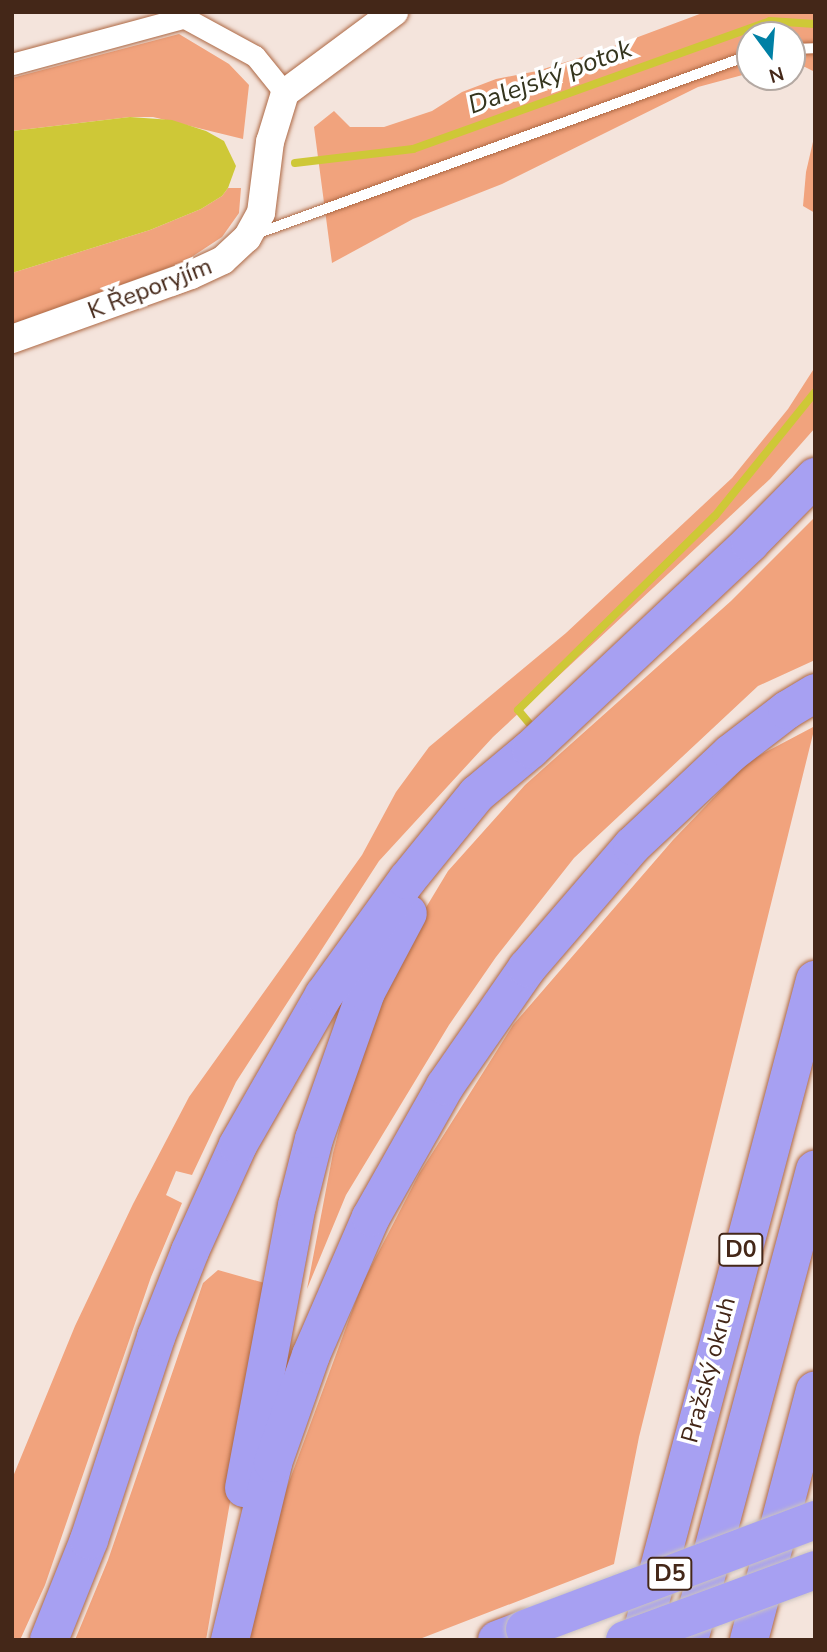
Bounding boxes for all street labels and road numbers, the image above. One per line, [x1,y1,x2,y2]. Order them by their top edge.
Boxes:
street label: K Řeporyjím [84,252,216,326]
road number: D0 [718,1231,764,1270]
street label: Pražský okruh [676,1294,742,1446]
road number: D5 [647,1554,693,1594]

